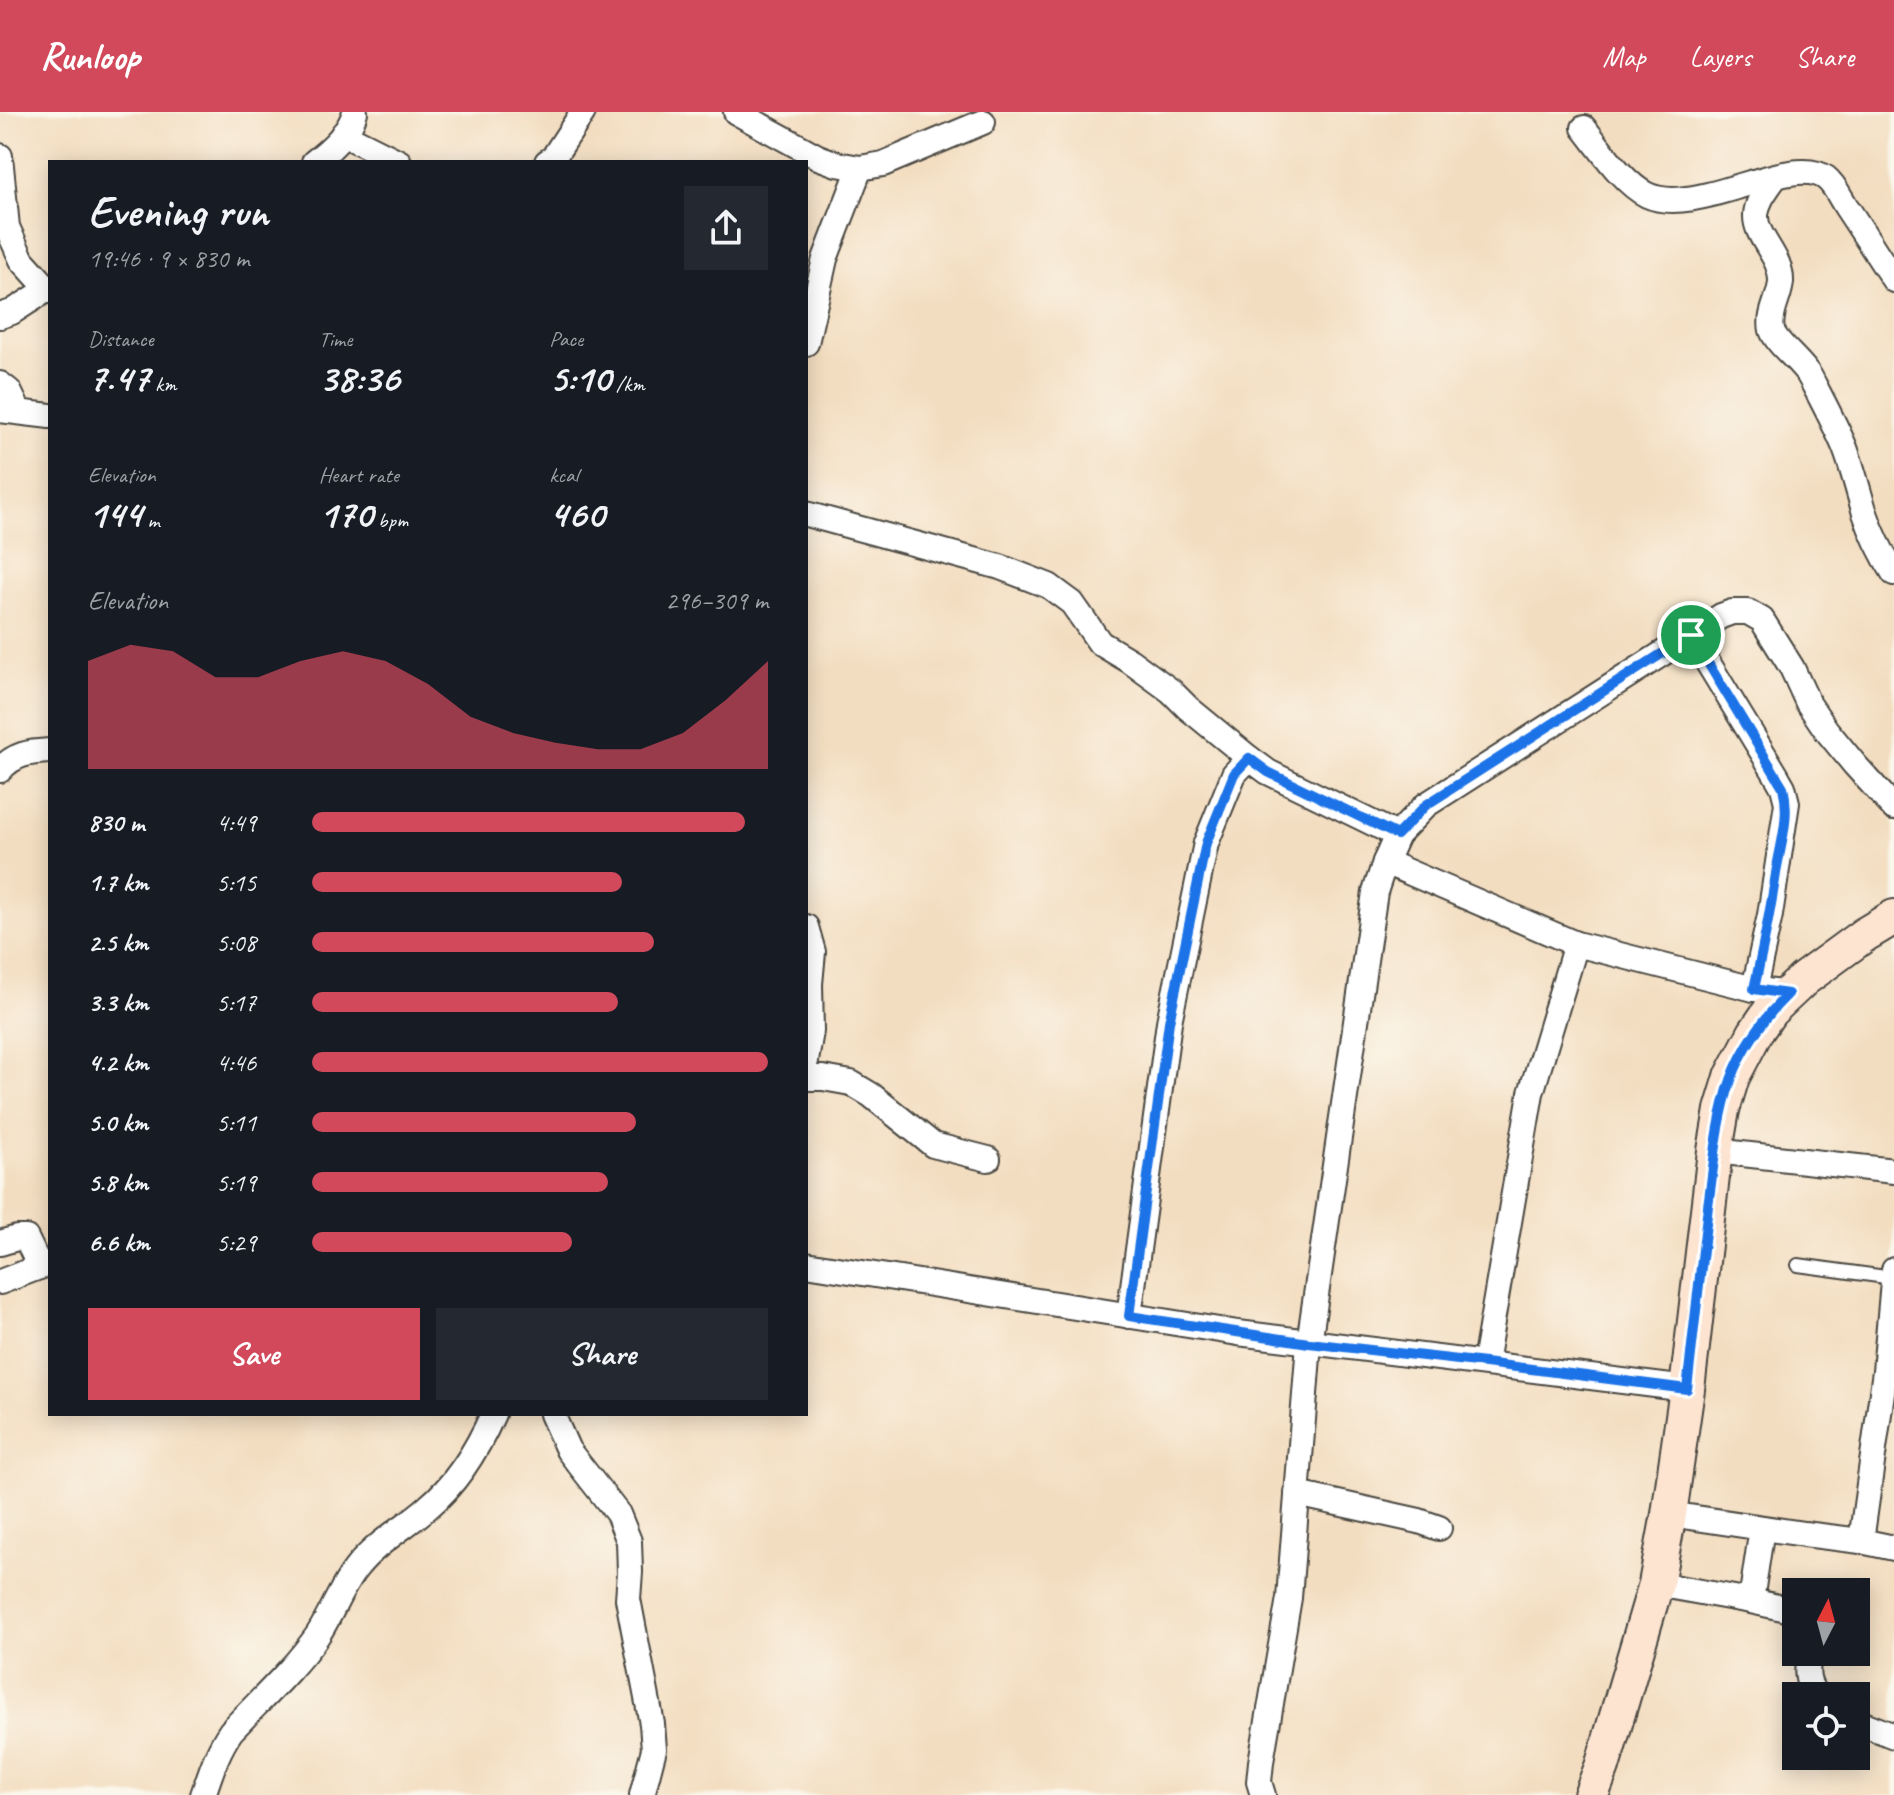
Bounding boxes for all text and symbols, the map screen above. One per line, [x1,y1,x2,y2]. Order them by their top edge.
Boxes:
text: Runloop [40,33,140,80]
text: Map [1603,39,1646,74]
text: Layers [1690,39,1751,74]
text: Share [1795,39,1854,74]
text: Evening run [88,184,268,239]
button: share [684,186,768,270]
text: 19:46 · 9 × 830 m [88,242,249,275]
text: Distance [88,325,154,353]
text: Time [319,325,352,353]
text: Pace [549,325,583,353]
text: 7.47 [88,353,150,403]
text: 38:36 [319,353,399,403]
text: 5:10 [549,353,611,403]
text: km [150,370,176,398]
text: /km [611,370,645,398]
text: Elevation [88,461,156,489]
text: Heart rate [319,461,399,489]
text: kcal [549,461,578,489]
text: 144 [88,489,142,539]
text: 170 [319,489,373,539]
text: 460 [549,489,604,539]
text: m [142,506,160,534]
text: bpm [373,506,408,534]
text: Elevation [88,584,168,617]
text: 296–309 m [665,584,768,617]
pin [1657,601,1725,669]
icon: arrive [1669,613,1713,657]
text: 830 m [88,806,144,839]
text: 4:49 [216,806,256,839]
text: 1.7 km [88,866,148,899]
text: 5:15 [216,866,256,899]
text: 2.5 km [88,926,148,959]
text: 5:08 [216,926,256,959]
text: 3.3 km [88,986,148,1019]
text: 5:17 [216,986,256,1019]
text: 4.2 km [88,1046,148,1079]
text: 4:46 [216,1046,256,1079]
text: 5.0 km [88,1106,148,1139]
text: 5:11 [216,1106,256,1139]
text: 5.8 km [88,1166,148,1199]
text: 5:19 [216,1166,256,1199]
text: 6.6 km [88,1226,150,1259]
text: 5:29 [216,1226,256,1259]
button: Save [88,1308,420,1400]
button: Share [436,1308,768,1400]
north arrow [1782,1578,1870,1666]
map controls [1782,1578,1870,1770]
button: locate [1782,1682,1870,1770]

